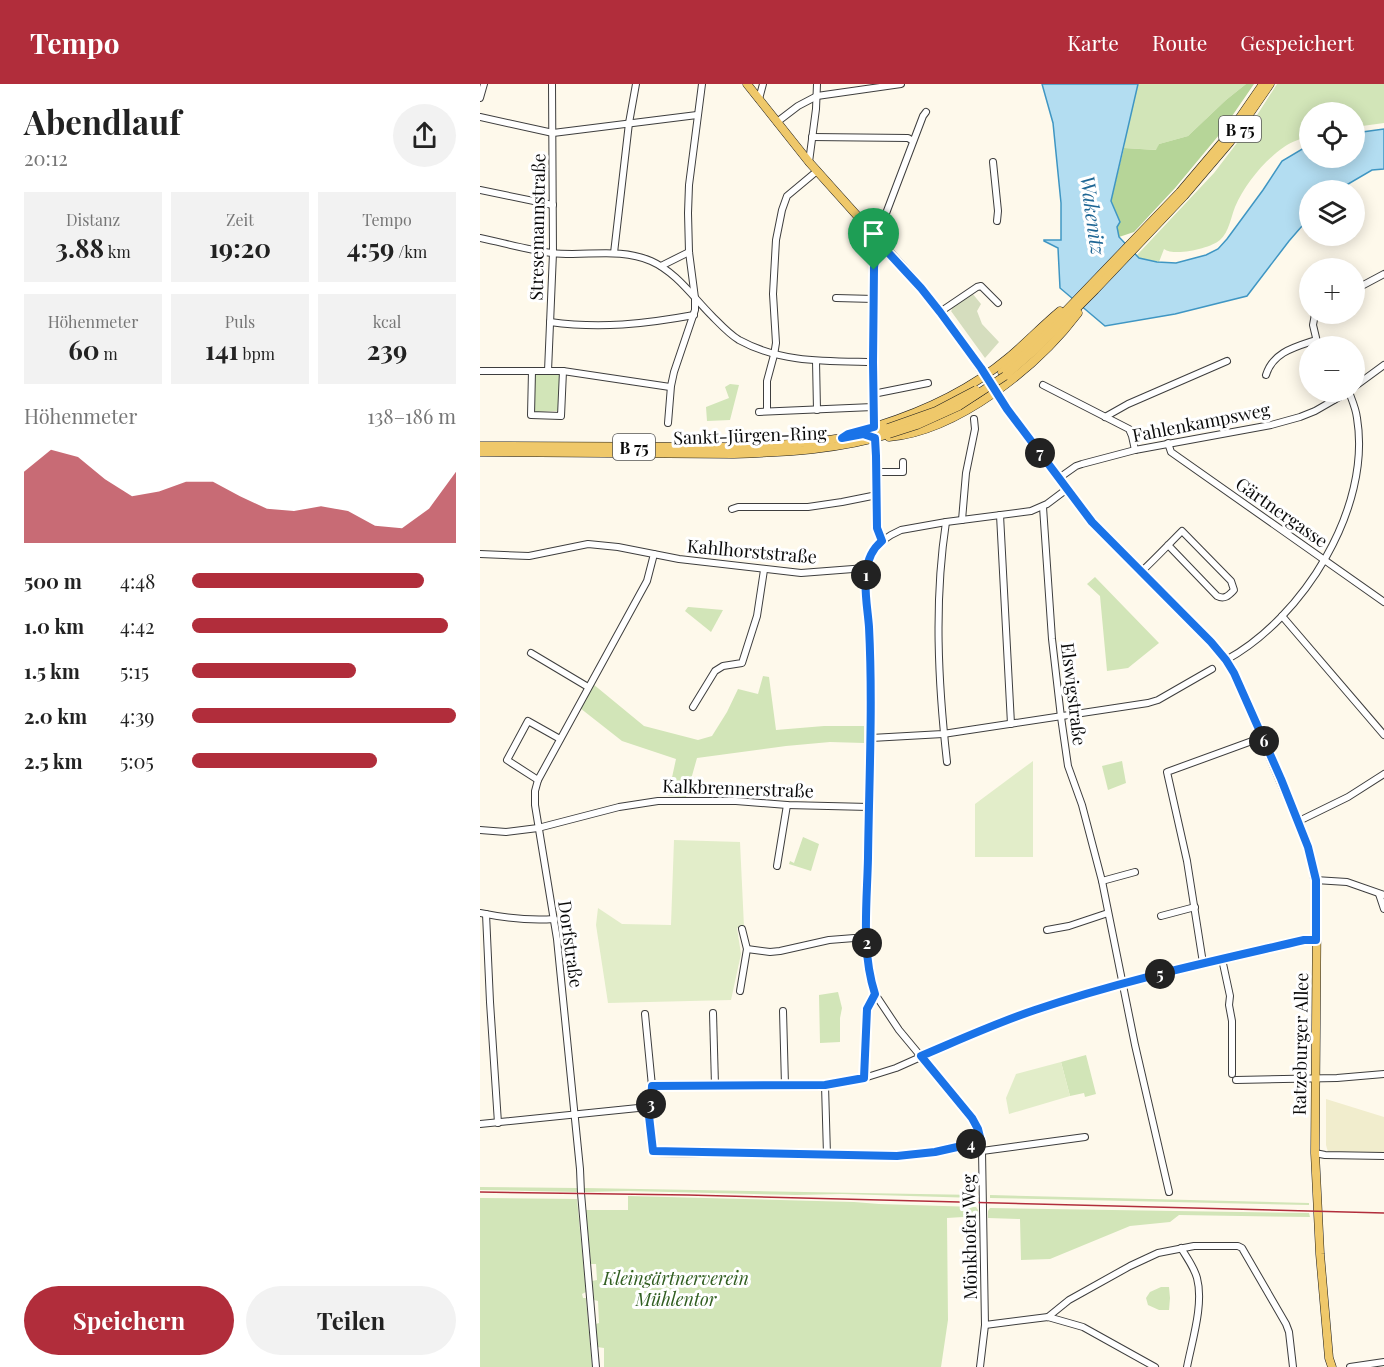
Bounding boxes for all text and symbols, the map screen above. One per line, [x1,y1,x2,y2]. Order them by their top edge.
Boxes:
text: Tempo [30,24,119,61]
text: Karte [1067,28,1119,56]
text: Route [1152,28,1207,56]
text: Gespeichert [1240,28,1354,56]
text: Abendlauf [24,99,181,143]
map controls [1299,102,1365,402]
button: locate [1299,102,1365,168]
button: share [393,104,456,167]
road number: B 75 [1219,116,1261,142]
text: 20:12 [24,144,68,171]
street label: Stresemannstraße [524,153,550,301]
water label: Wakenitz [1075,174,1113,257]
button: layers [1299,180,1365,246]
pin [848,208,899,270]
text: Distanz [66,209,120,230]
text: Zeit [226,209,254,230]
text: Tempo [362,209,412,230]
icon: arrive [857,217,890,250]
text: 3.88 [55,230,104,265]
text: 19:20 [209,230,271,265]
text: 4:59 [347,230,394,265]
text: km [104,241,131,262]
text: /km [394,241,427,262]
button: + [1299,258,1365,324]
text: Höhenmeter [48,311,138,332]
text: Puls [225,311,255,332]
text: kcal [373,311,401,332]
text: 60 [68,332,100,367]
text: 141 [205,332,239,367]
text: 239 [367,332,407,367]
button: − [1299,336,1365,402]
text: m [100,343,118,364]
text: bpm [239,343,275,364]
street label: Fahlenkampsweg [1130,397,1272,447]
text: Höhenmeter [24,402,137,429]
text: 138–186 m [367,402,456,429]
street label: Sankt-Jürgen-Ring [673,420,828,450]
road number: B 75 [613,434,655,460]
pin: 7 [1025,438,1055,468]
text: 7 [1036,442,1044,463]
street label: Gärtnergasse [1231,471,1333,553]
street label: Kahlhorststraße [686,533,818,569]
pin: 1 [851,560,881,590]
text: 1 [863,564,869,585]
text: 500 m [24,567,82,594]
text: 4:48 [120,567,155,594]
text: 1.0 km [24,612,84,639]
text: 4:42 [120,612,155,639]
street label: Elswigstraße [1056,641,1092,747]
text: 1.5 km [24,657,80,684]
text: 5:15 [120,657,149,684]
text: 2.0 km [24,702,87,729]
text: 4:39 [120,702,154,729]
pin: 6 [1249,726,1279,756]
text: 6 [1260,730,1268,751]
text: 2.5 km [24,747,83,774]
text: 5:05 [120,747,154,774]
street label: Kalkbrennerstraße [662,773,814,803]
street label: Dorfstraße [553,899,589,989]
pin: 2 [852,928,882,958]
text: 2 [863,932,871,953]
pin: 5 [1145,959,1175,989]
text: 5 [1156,963,1164,984]
street label: Ratzeburger Allee [1287,972,1313,1116]
pin: 3 [636,1089,666,1119]
text: 3 [647,1093,655,1114]
pin: 4 [956,1129,986,1159]
text: 4 [967,1133,975,1154]
street label: Mönkhofer Weg [956,1173,982,1300]
park label: Kleingärtnerverein Mühlentor [602,1266,749,1311]
button: Speichern [24,1286,234,1355]
button: Teilen [246,1286,456,1355]

